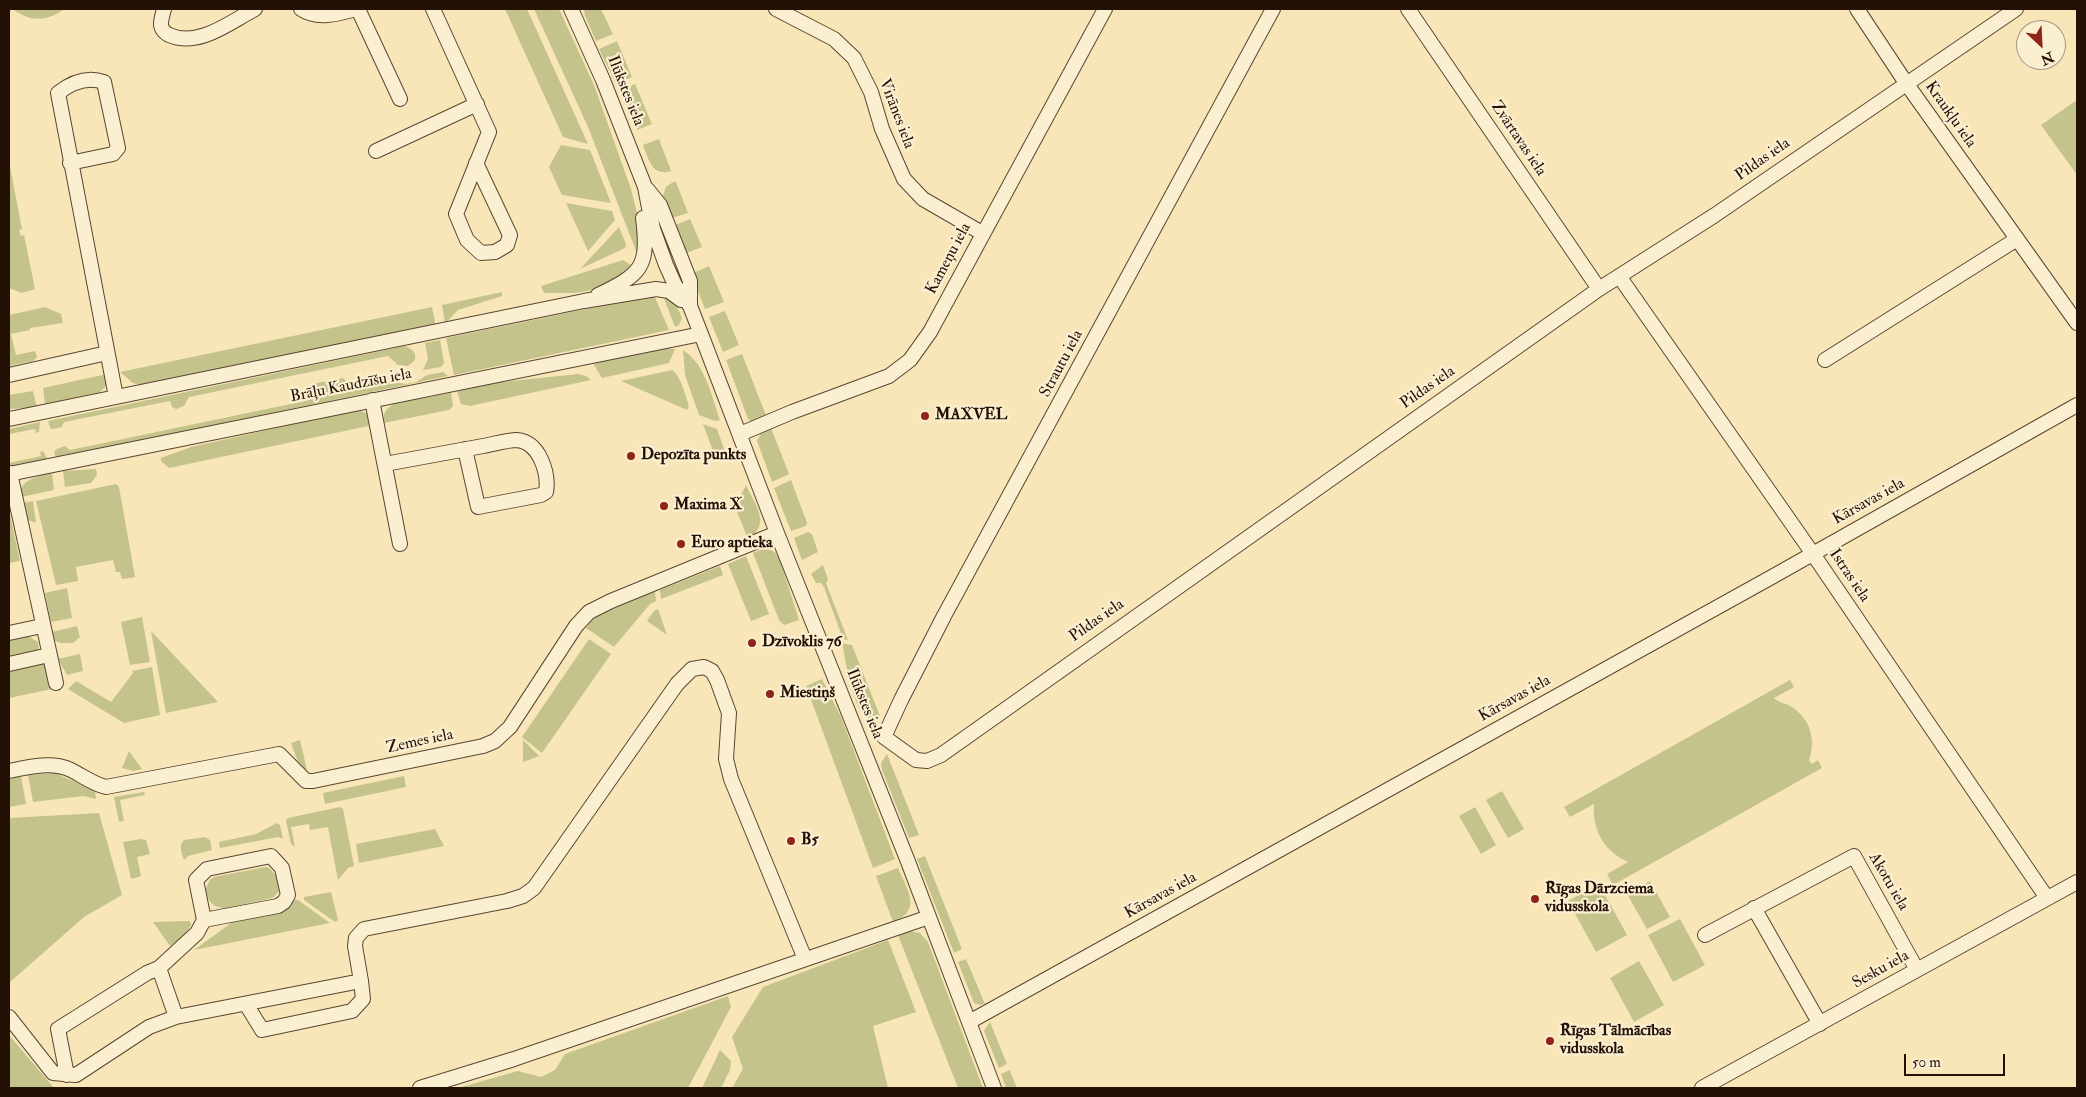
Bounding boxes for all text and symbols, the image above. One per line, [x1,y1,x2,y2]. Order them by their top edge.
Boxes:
north arrow [2016,20,2066,70]
text: N [2038,48,2056,68]
street label: Ilūkstes iela [602,53,648,129]
street label: Virānes iela [874,76,918,152]
street label: Kraukļu iela [1920,78,1980,152]
street label: Zvārtavas iela [1486,98,1550,180]
street label: Pildas iela [1732,134,1794,186]
street label: Kameņu iela [922,220,976,298]
street label: Strautu iela [1036,327,1088,401]
street label: Pildas iela [1397,362,1459,414]
street label: Brāļu Kaudzīšu iela [289,365,413,407]
place label: MAXVEL [935,406,1007,426]
marker: MAXVEL [919,410,931,422]
place label: Depozīta punkts [641,446,746,466]
marker: Depozīta punkts [625,450,637,462]
street label: Kārsavas iela [1830,474,1908,530]
place label: Maxima X [674,496,742,516]
marker: Maxima X [658,500,670,512]
place label: Euro aptieka [691,534,773,554]
marker: Euro aptieka [675,538,687,550]
street label: Istras iela [1824,546,1874,606]
street label: Pildas iela [1066,595,1128,647]
place label: Dzīvoklis 76 [762,633,842,653]
marker: Dzīvoklis 76 [746,637,758,649]
street label: Ilūkstes iela [841,666,887,742]
street label: Kārsavas iela [1476,671,1554,727]
place label: Miestiņš [780,684,835,704]
marker: Miestiņš [764,688,776,700]
street label: Zemes iela [385,726,455,758]
place label: B5 [801,831,819,851]
marker: B5 [785,835,797,847]
street label: Akotu iela [1864,850,1912,914]
street label: Kārsavas iela [1122,868,1200,924]
place label: Rīgas Dārzciema vidusskola [1545,880,1654,918]
marker: Rīgas Dārzciema vidusskola [1529,893,1541,905]
street label: Sesku iela [1849,947,1913,993]
place label: Rīgas Tālmācības vidusskola [1560,1022,1671,1060]
marker: Rīgas Tālmācības vidusskola [1544,1035,1556,1047]
scale bar [1906,1044,2007,1076]
text: 50 m [1912,1053,1941,1072]

